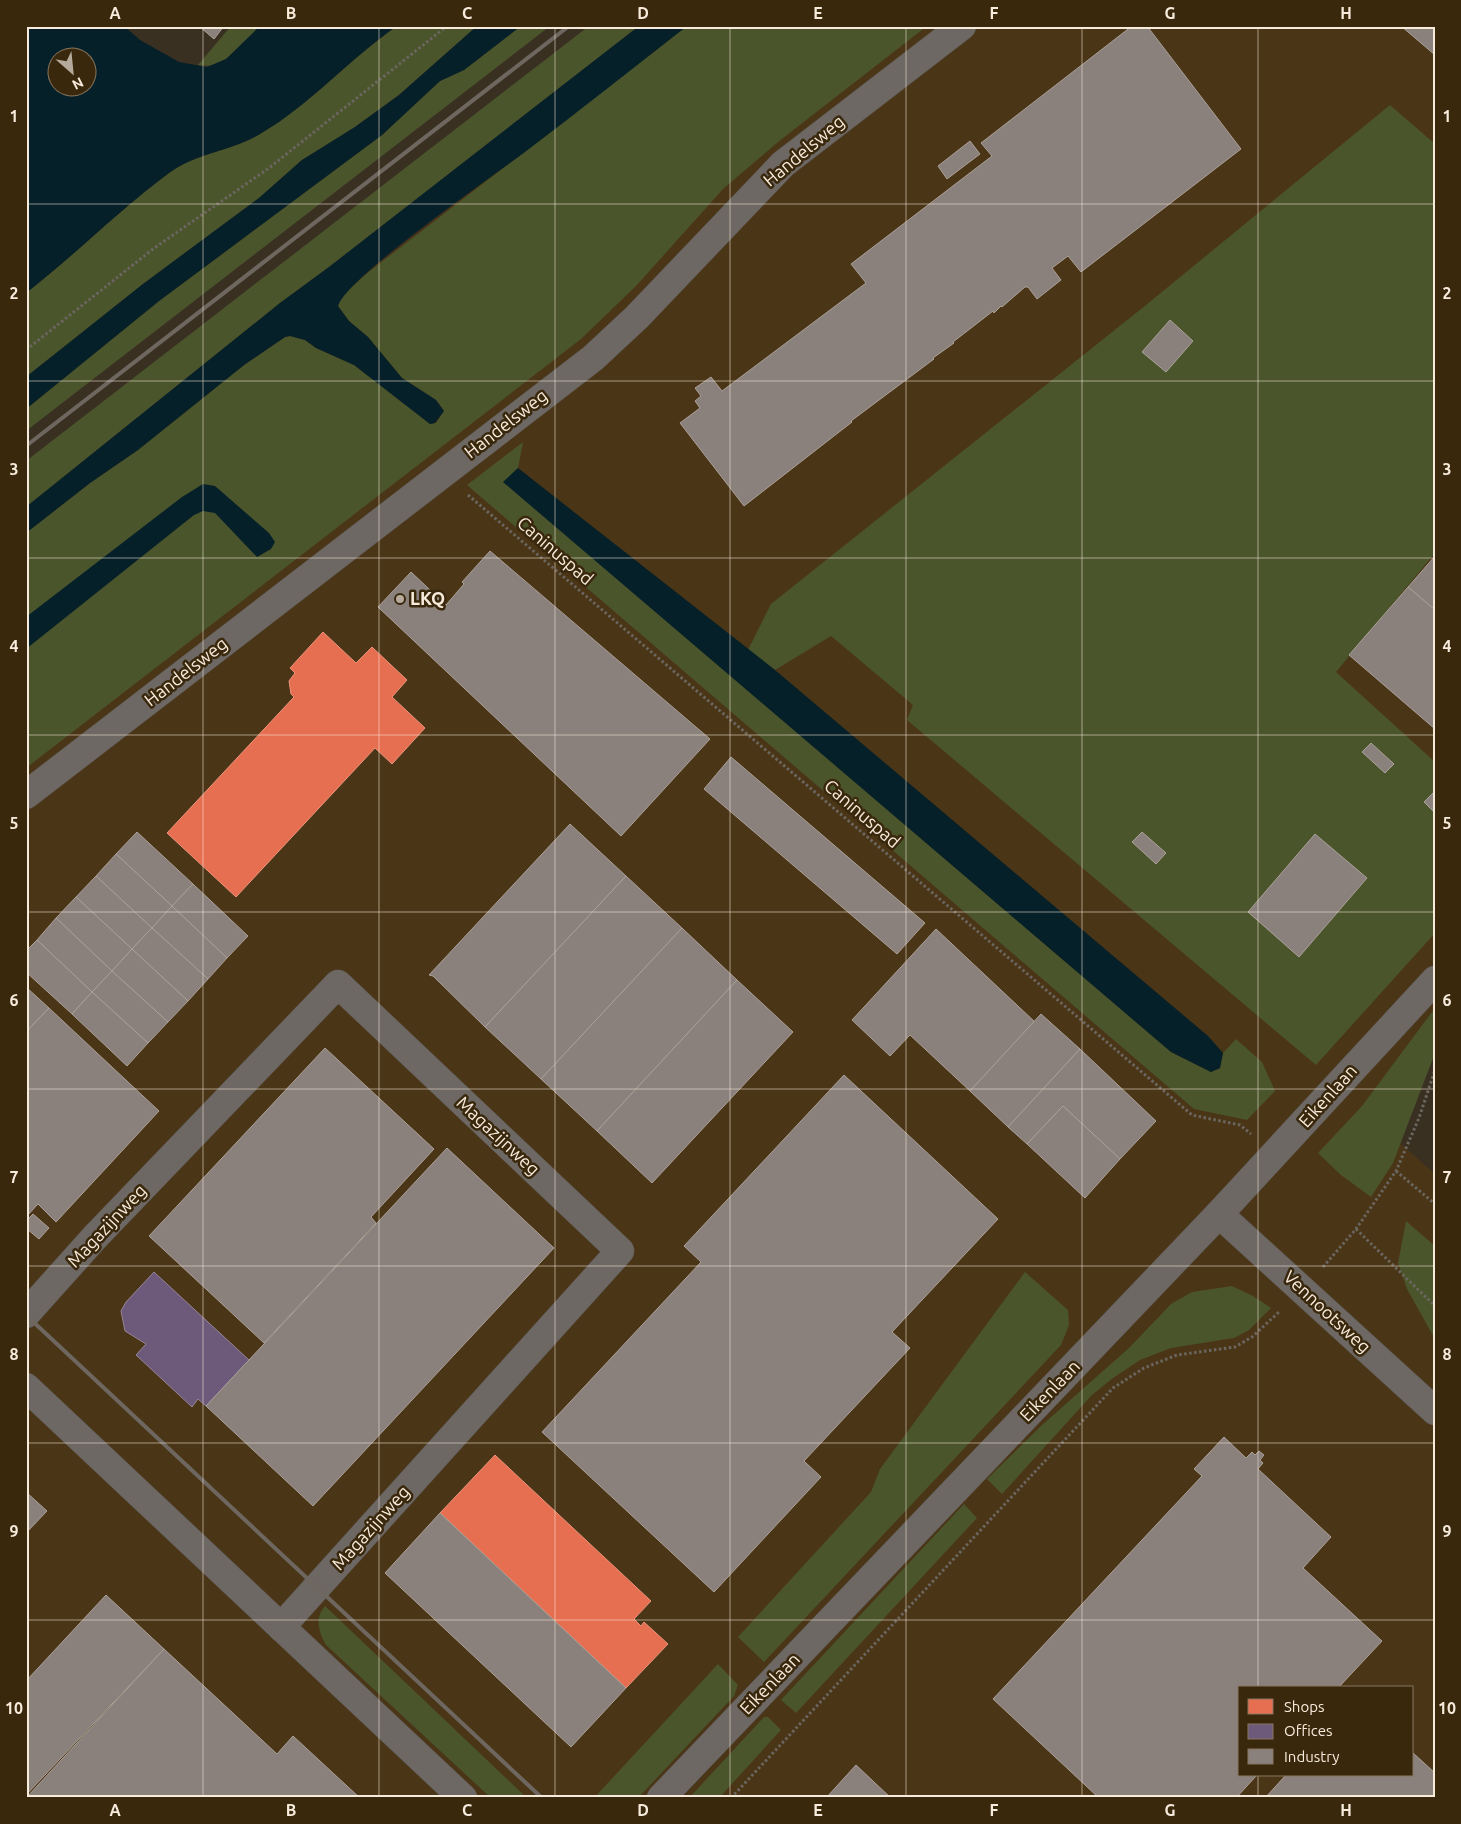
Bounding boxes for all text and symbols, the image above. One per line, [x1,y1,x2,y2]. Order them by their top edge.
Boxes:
text: A [109,4,121,22]
text: B [286,4,296,22]
text: C [462,4,472,22]
text: D [637,4,649,22]
text: E [813,4,823,22]
text: F [990,4,999,22]
text: G [1164,4,1176,22]
text: H [1340,4,1352,22]
north arrow [48,48,98,98]
text: N [70,74,86,93]
text: 1 [9,107,19,125]
text: 1 [1442,107,1452,125]
street label: Handelsweg [759,111,848,190]
text: 2 [9,284,19,302]
text: 2 [1442,284,1452,302]
street label: Handelsweg [460,385,551,462]
text: 3 [9,460,19,478]
text: 3 [1442,460,1452,478]
street label: Caninuspad [514,512,598,589]
place label: LKQ [410,588,445,608]
marker: LKQ [394,593,406,605]
street label: Handelsweg [140,633,231,710]
text: 4 [9,637,19,655]
text: 4 [1442,637,1452,655]
street label: Caninuspad [821,775,905,852]
text: 5 [9,814,19,832]
text: 5 [1442,814,1452,832]
text: 6 [9,991,19,1009]
text: 6 [1442,991,1452,1009]
street label: Eikenlaan [1294,1060,1360,1131]
street label: Magazijnweg [453,1092,544,1179]
text: 7 [9,1168,19,1186]
text: 7 [1442,1168,1452,1186]
street label: Magazijnweg [63,1180,150,1271]
street label: Vennootsweg [1280,1266,1375,1357]
text: 8 [9,1345,19,1363]
text: 8 [1442,1345,1452,1363]
street label: Eikenlaan [1015,1356,1083,1425]
street label: Magazijnweg [327,1481,413,1573]
text: 9 [9,1522,19,1540]
text: 9 [1442,1522,1452,1540]
street label: Eikenlaan [735,1649,803,1718]
legend [1238,1686,1414,1776]
text: Shops [1284,1698,1325,1715]
text: 10 [5,1699,23,1717]
text: 10 [1438,1699,1456,1717]
text: Offices [1284,1722,1332,1739]
text: Industry [1284,1748,1339,1765]
text: A [109,1801,121,1819]
text: B [286,1801,296,1819]
text: C [462,1801,472,1819]
text: D [637,1801,649,1819]
text: E [813,1801,823,1819]
text: F [990,1801,999,1819]
text: G [1164,1801,1176,1819]
text: H [1340,1801,1352,1819]

